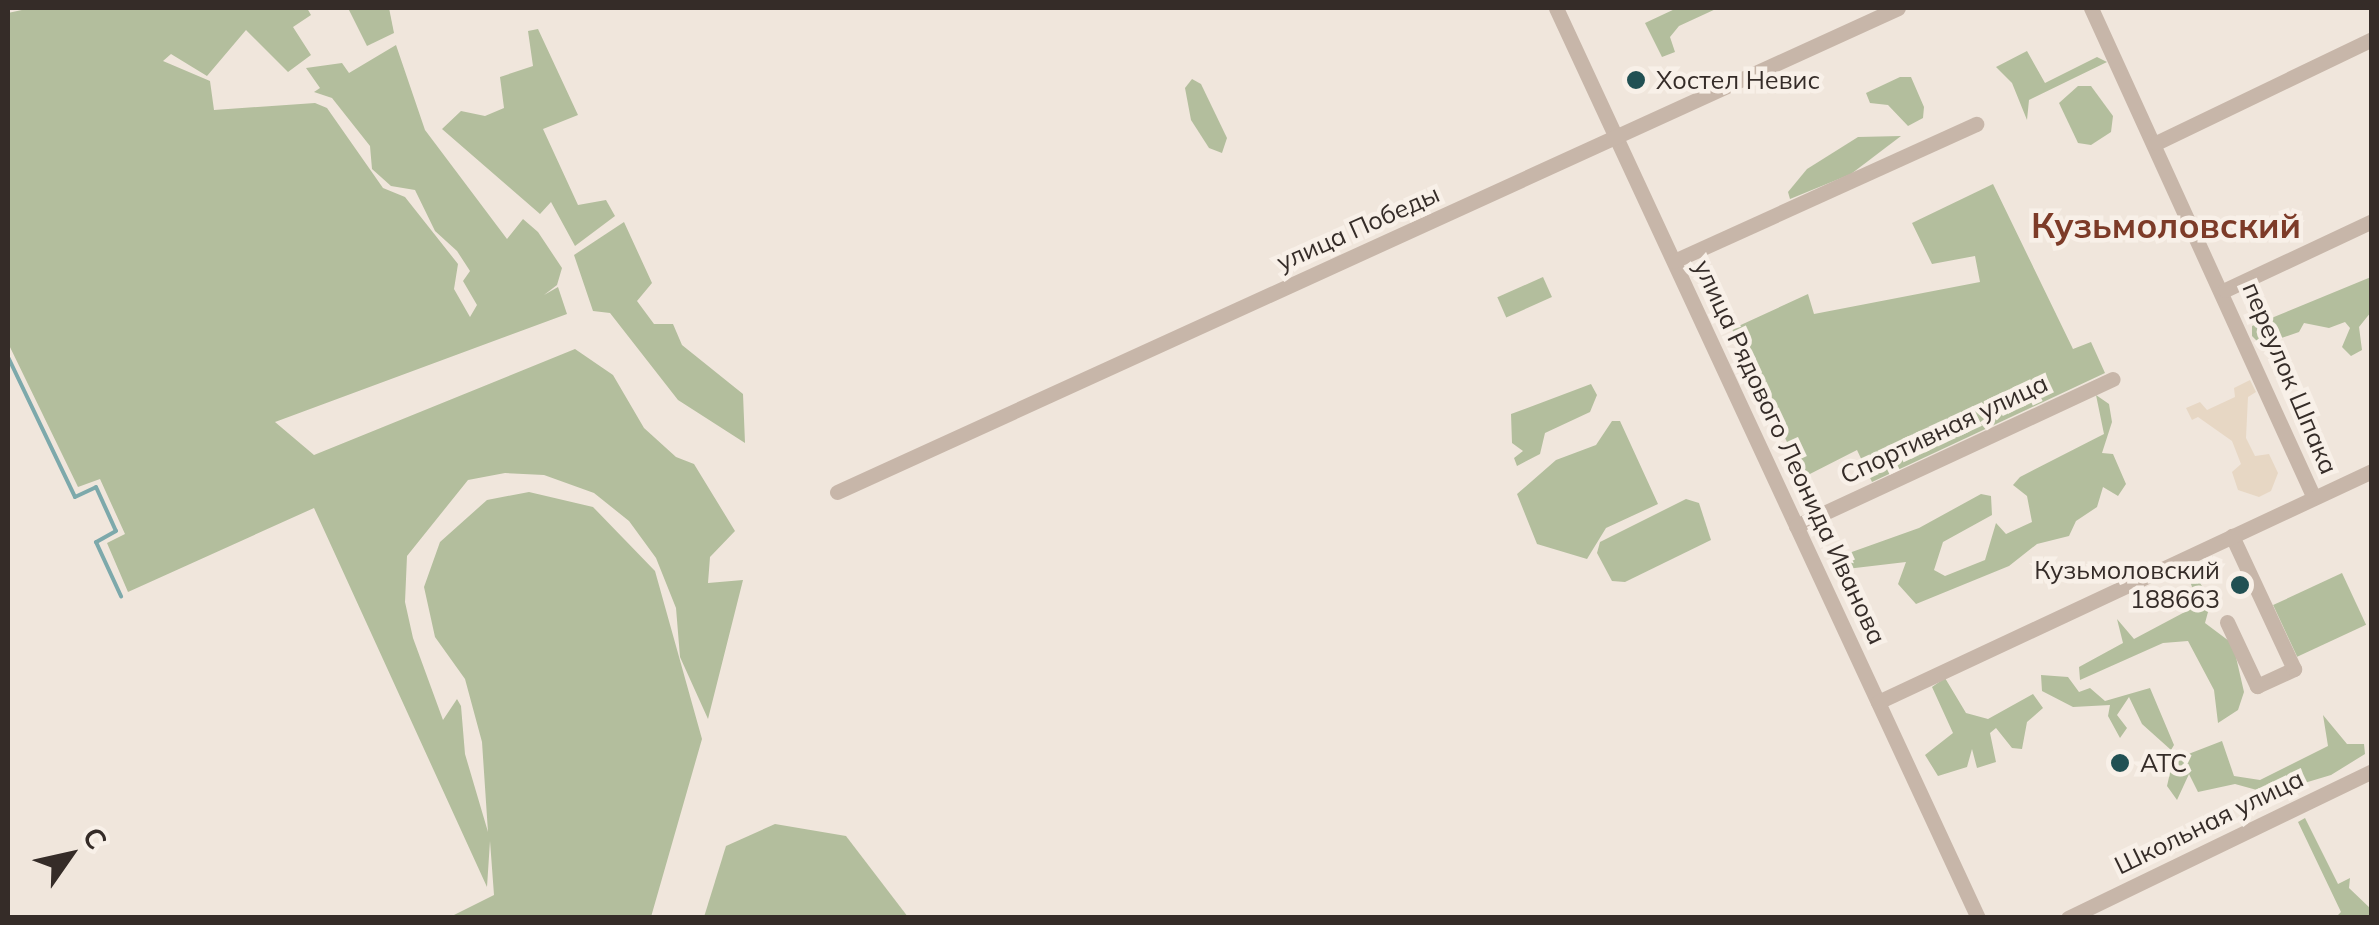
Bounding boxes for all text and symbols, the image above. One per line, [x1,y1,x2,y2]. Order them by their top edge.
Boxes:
place label: Хостел Невис [1656,65,1820,95]
marker: Хостел Невис [1625,69,1647,91]
street label: улица Победы [1272,179,1444,277]
district label: Кузьмоловский [2031,204,2301,246]
street label: улица Рядового Леонида Иванова [1688,255,1892,649]
street label: переулок Шпака [2236,278,2344,478]
street label: Спортивная улица [1836,368,2052,490]
place label: Кузьмоловский 188663 [2034,556,2220,615]
marker: Кузьмоловский 188663 [2229,574,2251,596]
place label: АТС [2140,748,2187,778]
marker: АТС [2109,752,2131,774]
street label: Школьная улица [2110,763,2308,881]
north arrow [20,805,120,905]
text: С [75,820,115,856]

